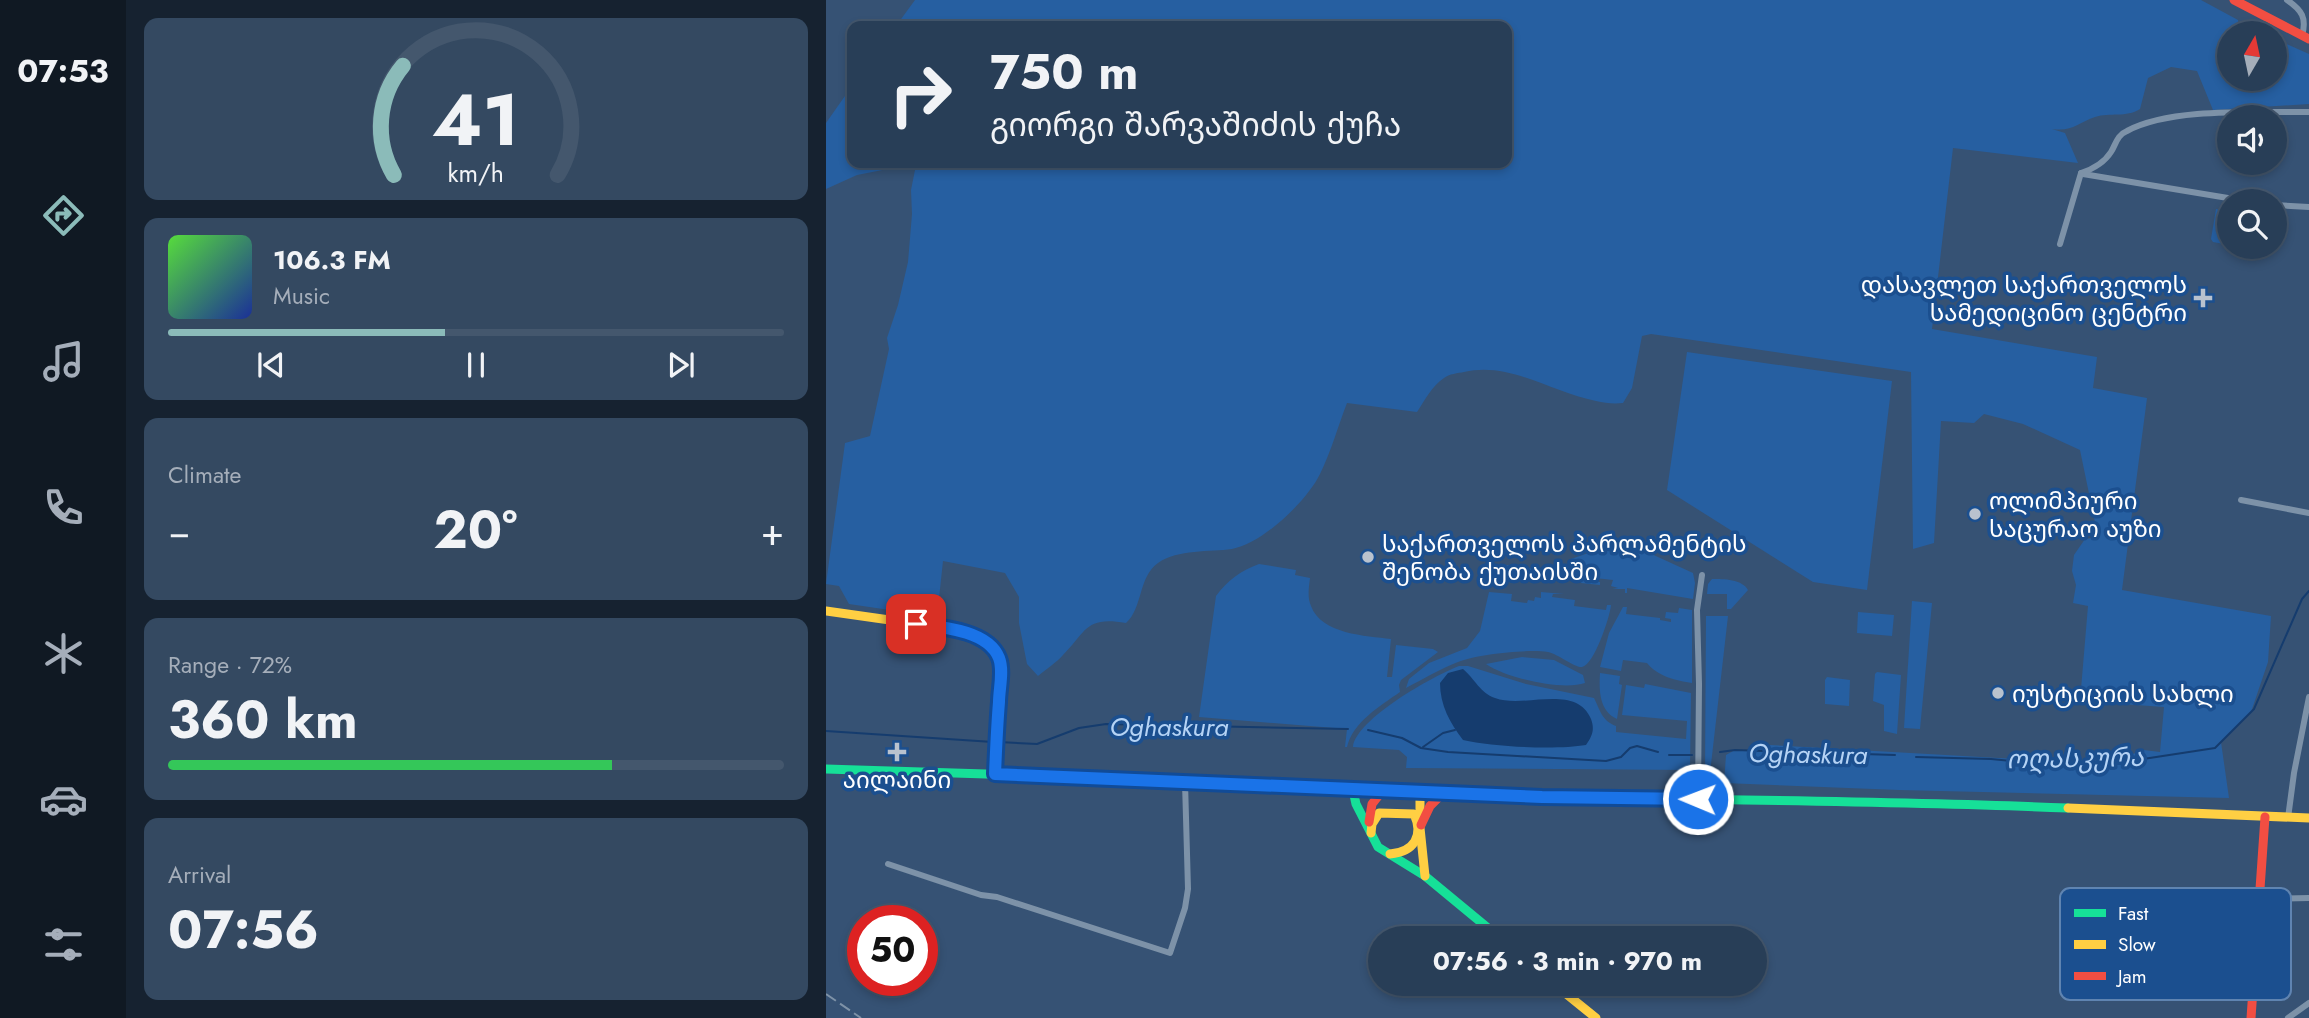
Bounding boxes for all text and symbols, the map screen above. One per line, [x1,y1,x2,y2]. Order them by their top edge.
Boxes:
north arrow [2217,21,2287,91]
map controls [2217,21,2287,259]
text: 750 m [990,37,1138,107]
text: 07:53 [17,48,109,94]
icon: right [875,49,966,140]
text: 41 [432,67,520,172]
text: გიორგი შარვაშიძის ქუჩა [990,102,1401,148]
button: sound [2217,105,2287,175]
text: km/h [448,155,504,191]
button: search [2217,189,2287,259]
icon: directions [39,191,88,240]
text: 106.3 FM [273,241,391,279]
place label: დასავლეთ საქართველოს სამედიცინო ცენტრი [1861,267,2187,330]
text: Music [273,279,330,313]
marker: დასავლეთ საქართველოს სამედიცინო ცენტრი [2193,288,2213,308]
icon: music [39,337,88,386]
icon: previous [252,346,290,384]
icon: pause [457,346,495,384]
icon: next [662,346,700,384]
text: Climate [168,458,241,492]
icon: phone [39,483,88,532]
place label: ოლიმპიური საცურაო აუზი [1989,483,2162,546]
text: 20° [434,492,518,568]
text: − [168,504,190,559]
text: + [761,504,784,559]
marker: ოლიმპიური საცურაო აუზი [1967,506,1983,522]
place label: საქართველოს პარლამენტის შენობა ქუთაისში [1382,526,1747,589]
marker: საქართველოს პარლამენტის შენობა ქუთაისში [1360,549,1376,565]
pin [886,594,946,654]
icon: arrive [897,605,935,643]
icon: climate [39,629,88,678]
text: Range · 72% [168,648,292,682]
place label: იუსტიციის სახლი [2012,676,2234,711]
text: 360 km [168,682,358,758]
marker: იუსტიციის სახლი [1990,685,2006,701]
water label: Oghaskura [1109,708,1229,746]
water label: Oghaskura [1748,734,1869,774]
water label: ოღასკურა [2006,738,2145,778]
marker: აილაინი [887,742,907,762]
place label: აილაინი [843,762,951,797]
position arrow [1661,762,1735,836]
icon: car [39,775,88,824]
text: Arrival [168,858,231,892]
legend [2060,888,2291,1000]
text: 07:56 [168,892,319,968]
text: Fast [2118,900,2149,927]
speed limit sign: 50 [847,905,938,996]
icon: filters [39,920,88,969]
text: Slow [2118,931,2156,958]
text: 07:56 · 3 min · 970 m [1433,942,1702,980]
text: Jam [2115,963,2147,990]

